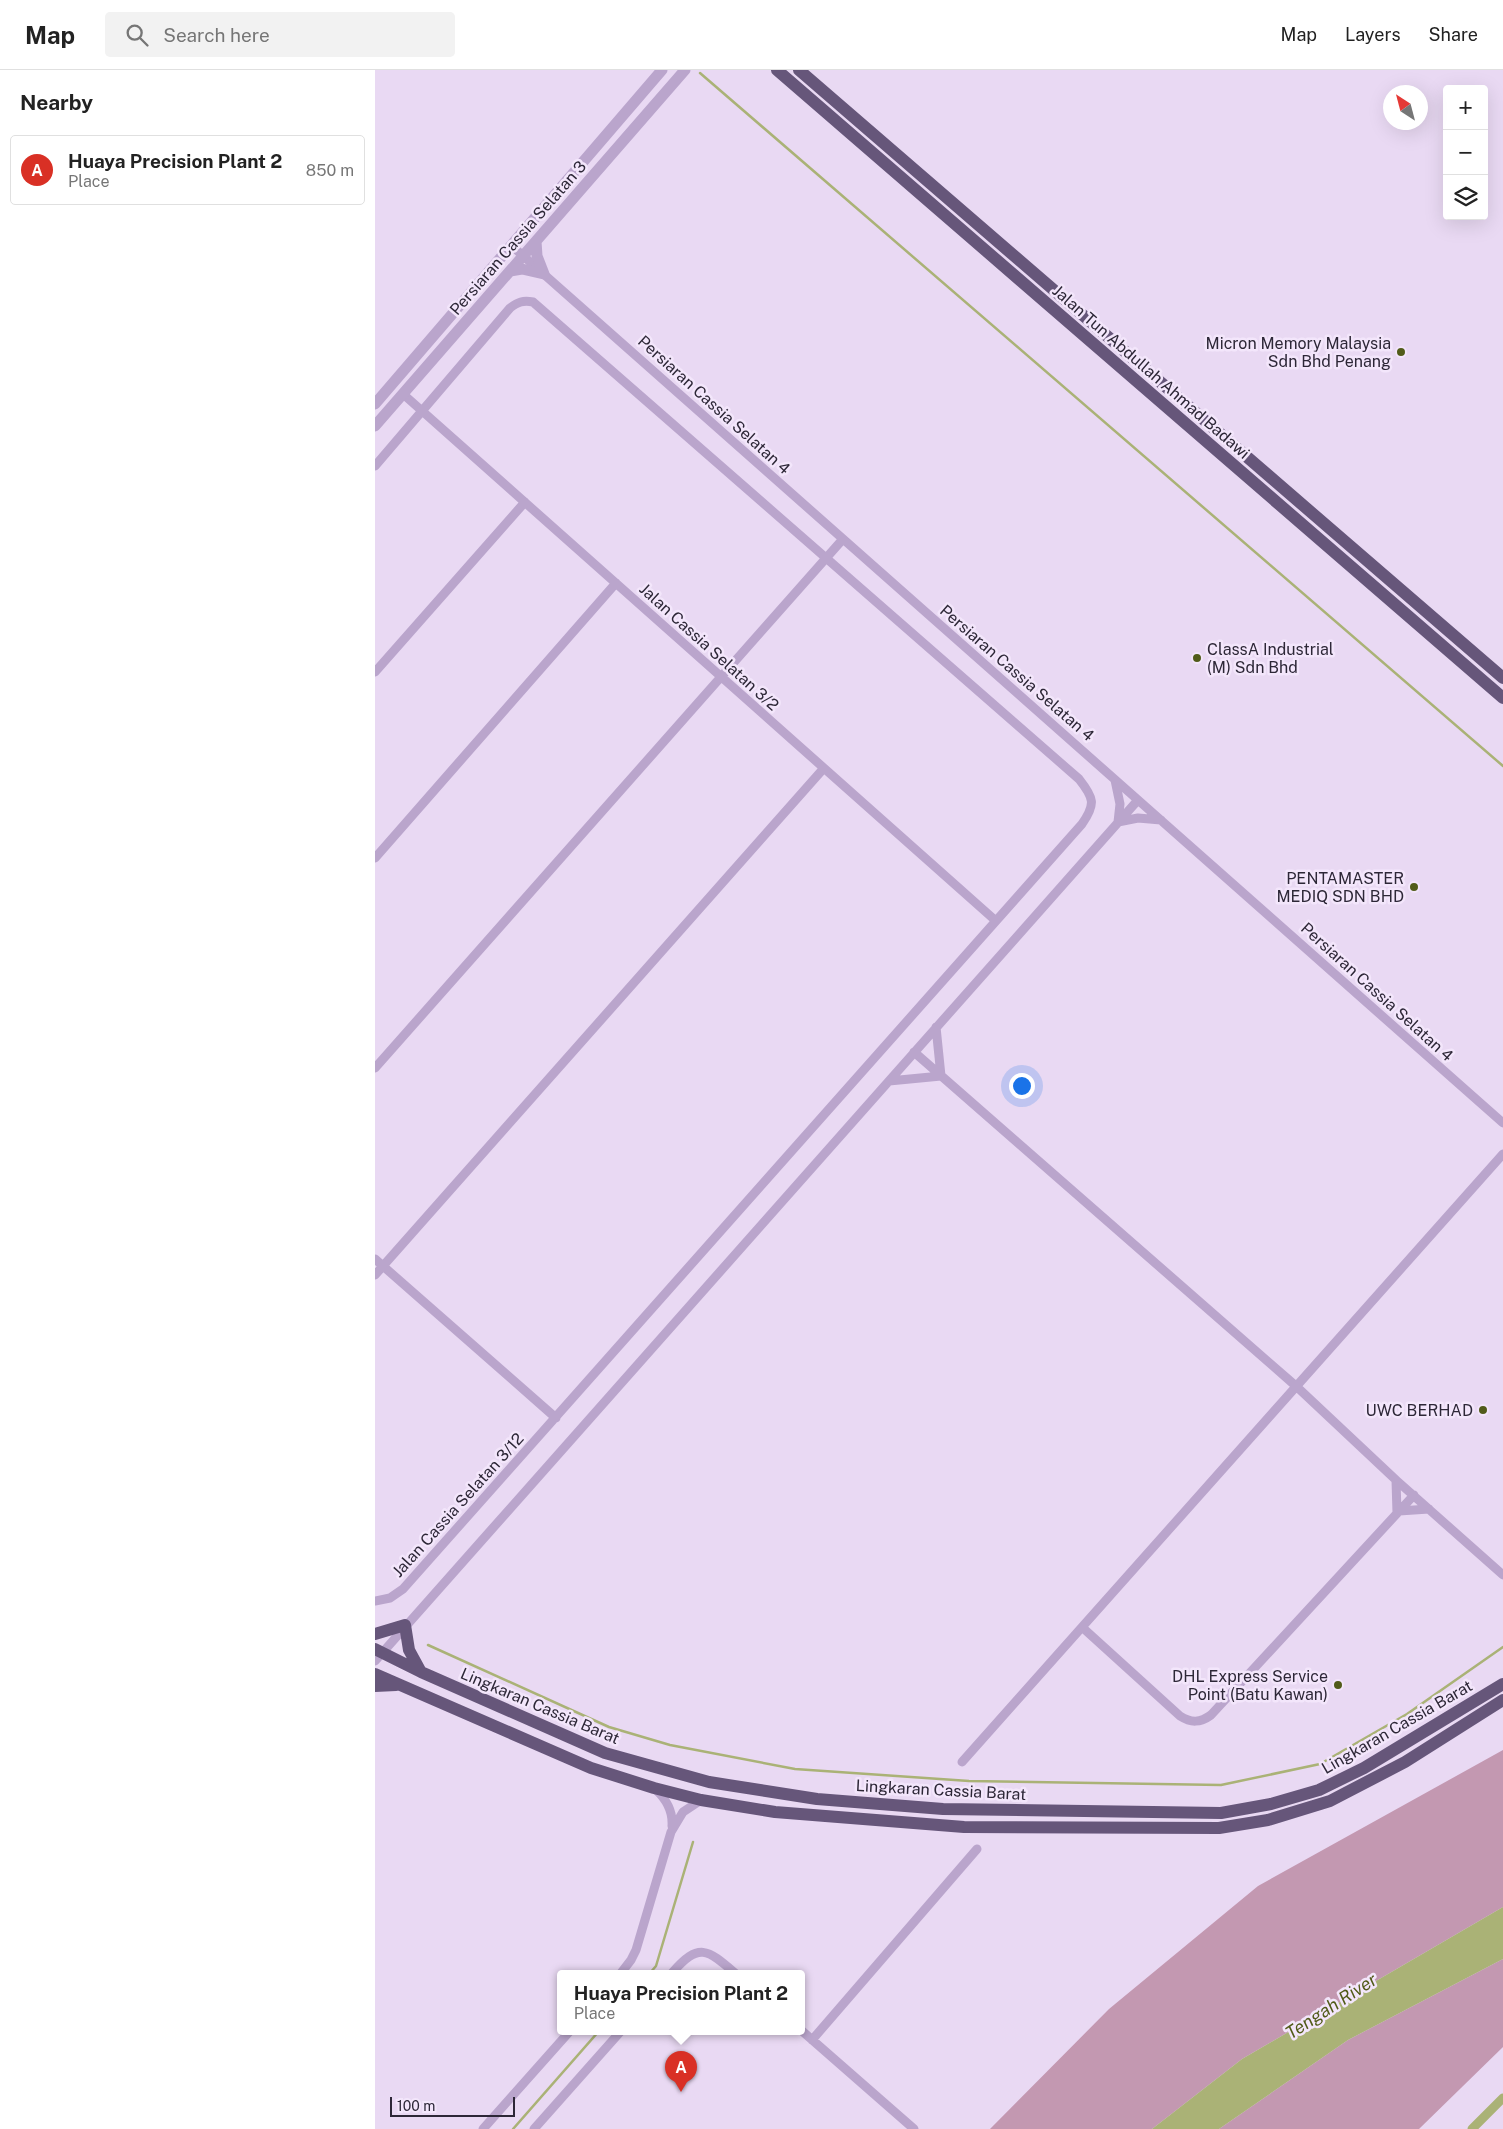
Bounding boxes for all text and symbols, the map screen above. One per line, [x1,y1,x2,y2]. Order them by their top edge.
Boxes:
search box [105,12,455,57]
text: Map [25,21,75,49]
icon: search [123,21,151,49]
text: Search here [163,24,270,46]
text: Map [1281,24,1317,45]
text: Layers [1345,24,1401,45]
text: Share [1429,24,1478,45]
north arrow [1383,85,1428,130]
map controls [1443,85,1488,220]
button: + [1443,85,1488,130]
text: Nearby [20,90,93,115]
button: − [1443,130,1488,175]
text: Huaya Precision Plant 2 [68,150,282,172]
street label: Persiaran Cassia Selatan 3 [446,157,590,319]
text: A [31,161,43,180]
text: 850 m [306,161,354,180]
text: Place [68,172,110,191]
button: layers [1443,175,1488,220]
street label: Jalan Tun Abdullah Ahmad Badawi [1049,281,1253,463]
street label: Persiaran Cassia Selatan 4 [634,332,794,478]
place label: Micron Memory Malaysia Sdn Bhd Penang [1206,334,1391,371]
marker: Micron Memory Malaysia Sdn Bhd Penang [1395,346,1407,358]
street label: Jalan Cassia Selatan 3/2 [635,579,783,715]
street label: Persiaran Cassia Selatan 4 [936,601,1098,745]
place label: ClassA Industrial (M) Sdn Bhd [1207,640,1334,677]
marker: ClassA Industrial (M) Sdn Bhd [1191,652,1203,664]
place label: PENTAMASTER MEDIQ SDN BHD [1276,869,1404,906]
marker: PENTAMASTER MEDIQ SDN BHD [1408,881,1420,893]
street label: Persiaran Cassia Selatan 4 [1297,919,1457,1065]
your location [1009,1073,1035,1099]
place label: UWC BERHAD [1365,1401,1473,1420]
marker: UWC BERHAD [1477,1404,1489,1416]
street label: Jalan Cassia Selatan 3/12 [388,1429,528,1581]
street label: Lingkaran Cassia Barat [458,1664,622,1748]
place label: DHL Express Service Point (Batu Kawan) [1172,1667,1328,1704]
street label: Lingkaran Cassia Barat [1318,1676,1476,1778]
marker: DHL Express Service Point (Batu Kawan) [1332,1679,1344,1691]
street label: Lingkaran Cassia Barat [855,1776,1027,1804]
water label: Tengah River [1281,1969,1381,2043]
popup [557,1970,805,2035]
text: Huaya Precision Plant 2 [574,1982,788,2004]
text: Place [574,2004,615,2023]
pin: A [665,2051,697,2092]
scale bar [390,2094,515,2117]
text: 100 m [397,2098,435,2114]

